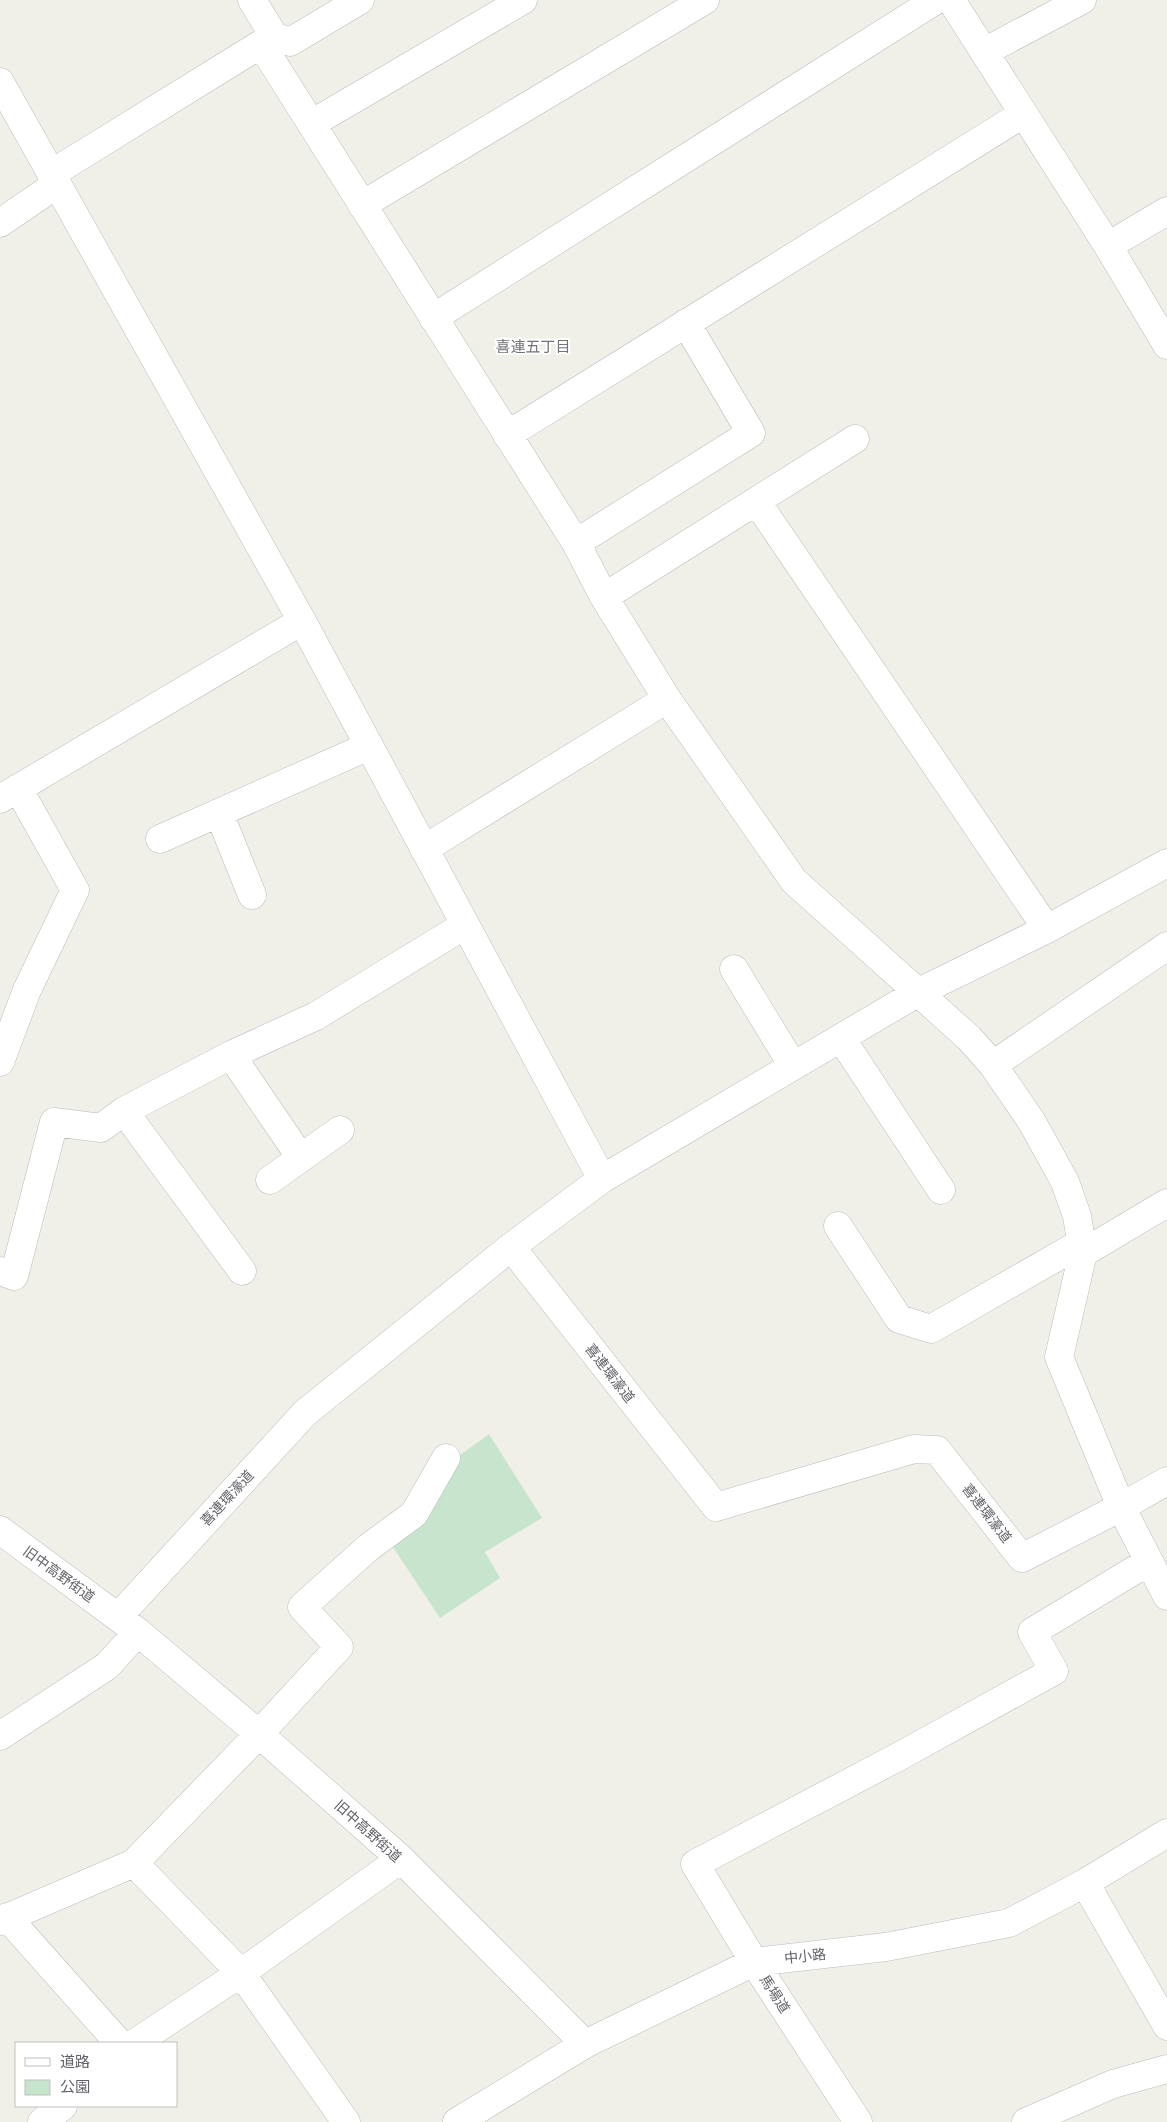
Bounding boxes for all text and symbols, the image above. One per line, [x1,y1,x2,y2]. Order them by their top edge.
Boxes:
district label: 喜連五丁目 [495,337,571,355]
street label: 喜連環濠道 [582,1340,639,1406]
street label: 喜連環濠道 [197,1466,257,1529]
street label: 喜連環濠道 [959,1480,1016,1546]
street label: 旧中高野街道 [20,1542,98,1605]
street label: 旧中高野街道 [331,1796,405,1865]
street label: 中小路 [783,1945,827,1966]
street label: 馬場道 [757,1971,794,2016]
legend [15,2042,178,2107]
text: 道路 [60,2052,90,2070]
text: 公園 [60,2077,90,2095]

